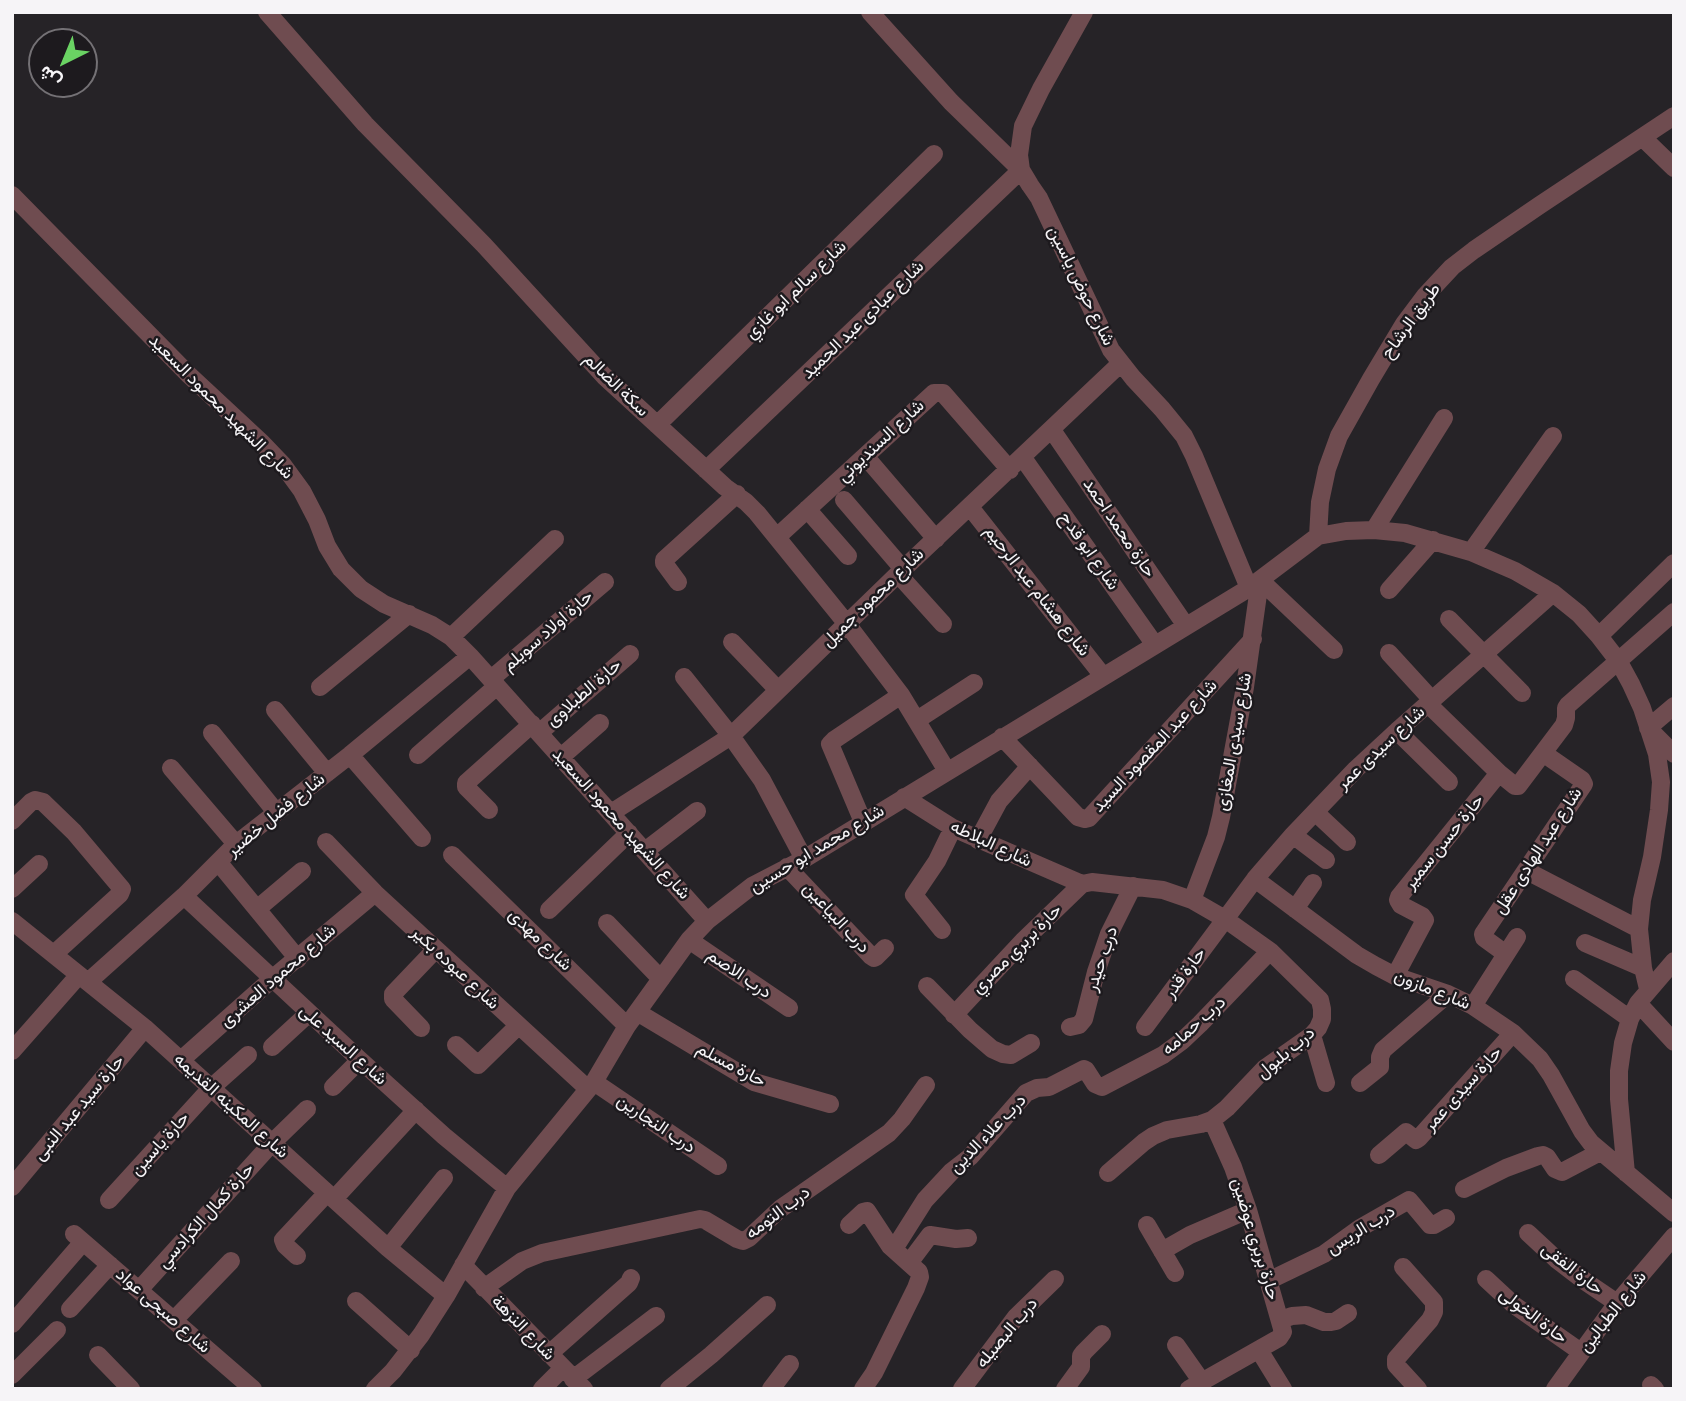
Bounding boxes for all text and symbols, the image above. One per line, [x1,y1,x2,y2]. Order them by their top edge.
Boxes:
north arrow [28,28,98,98]
text: ش [34,61,66,93]
street label: شارع حوض ياسين [1043,223,1119,349]
street label: شارع سالم ابو غازي [741,236,851,344]
street label: شارع عبادى عبد الحميد [797,256,929,384]
street label: طريق الرشاح [1377,279,1445,363]
street label: شارع الشهيد محمود السعيد [144,330,298,484]
street label: سكة الضالم [579,349,653,421]
street label: شارع السنديوني [833,395,929,487]
street label: حارة محمد احمد [1078,474,1160,582]
street label: شارع ابو قدح [1054,508,1124,594]
street label: شارع هشام عبد الرحيم [979,521,1095,661]
street label: شارع محمود جميل [817,544,929,652]
street label: حارة اولاد سويلم [498,586,598,676]
street label: حارة الطبلاوى [542,654,626,732]
street label: شارع سيدى المغازى [1211,671,1257,813]
street label: شارع عبد المقصود السيد [1088,675,1222,817]
street label: شارع سيدى عمر [1332,702,1430,794]
street label: شارع الشهيد محمود السعيد [547,744,695,904]
street label: شارع فضل خضير [222,769,330,861]
street label: شارع عبد الهادى عقل [1489,783,1587,919]
street label: حارة حسن سمير [1399,790,1489,894]
street label: شارع محمد ابو حسين [746,800,888,898]
street label: شارع البلاطه [947,816,1035,872]
street label: درب البياعين [798,878,874,958]
street label: حارة بربري مصري [967,899,1067,999]
street label: شارع مهدى [503,904,577,976]
street label: شارع محمود العشرى [216,920,340,1032]
street label: شارع عبوده بكير [406,922,504,1014]
street label: درب حيدر [1081,924,1123,994]
street label: درب الاصم [702,944,776,1004]
street label: حارة قدر [1159,944,1211,1002]
street label: شارع مازون [1391,965,1473,1015]
street label: درب حمامه [1158,992,1230,1060]
street label: شارع السيد على [295,1000,391,1090]
street label: درب بلبول [1252,1022,1320,1084]
street label: حارة مسلم [693,1038,769,1092]
street label: حارة سيدى عمر [1419,1042,1507,1136]
street label: شارع المكينه القديمه [169,1049,293,1163]
street label: حارة سيد عبد النبى [29,1051,129,1165]
street label: درب النجارين [612,1090,700,1158]
street label: درب علاء الدين [945,1090,1031,1178]
street label: حارة ياسين [126,1108,194,1180]
street label: حارة كمال الكرادسي [153,1159,259,1273]
street label: حارة بربري عوضين [1226,1175,1284,1303]
street label: درب التومه [741,1182,815,1244]
street label: درب الريس [1323,1200,1399,1260]
street label: حارة الفقى [1537,1238,1607,1300]
street label: شارع صبحى عواد [111,1264,215,1358]
street label: شارع الطبالين [1574,1267,1652,1357]
street label: حارة الخولى [1495,1283,1571,1349]
street label: شارع النزهة [487,1291,559,1365]
street label: درب البصيله [971,1293,1043,1373]

